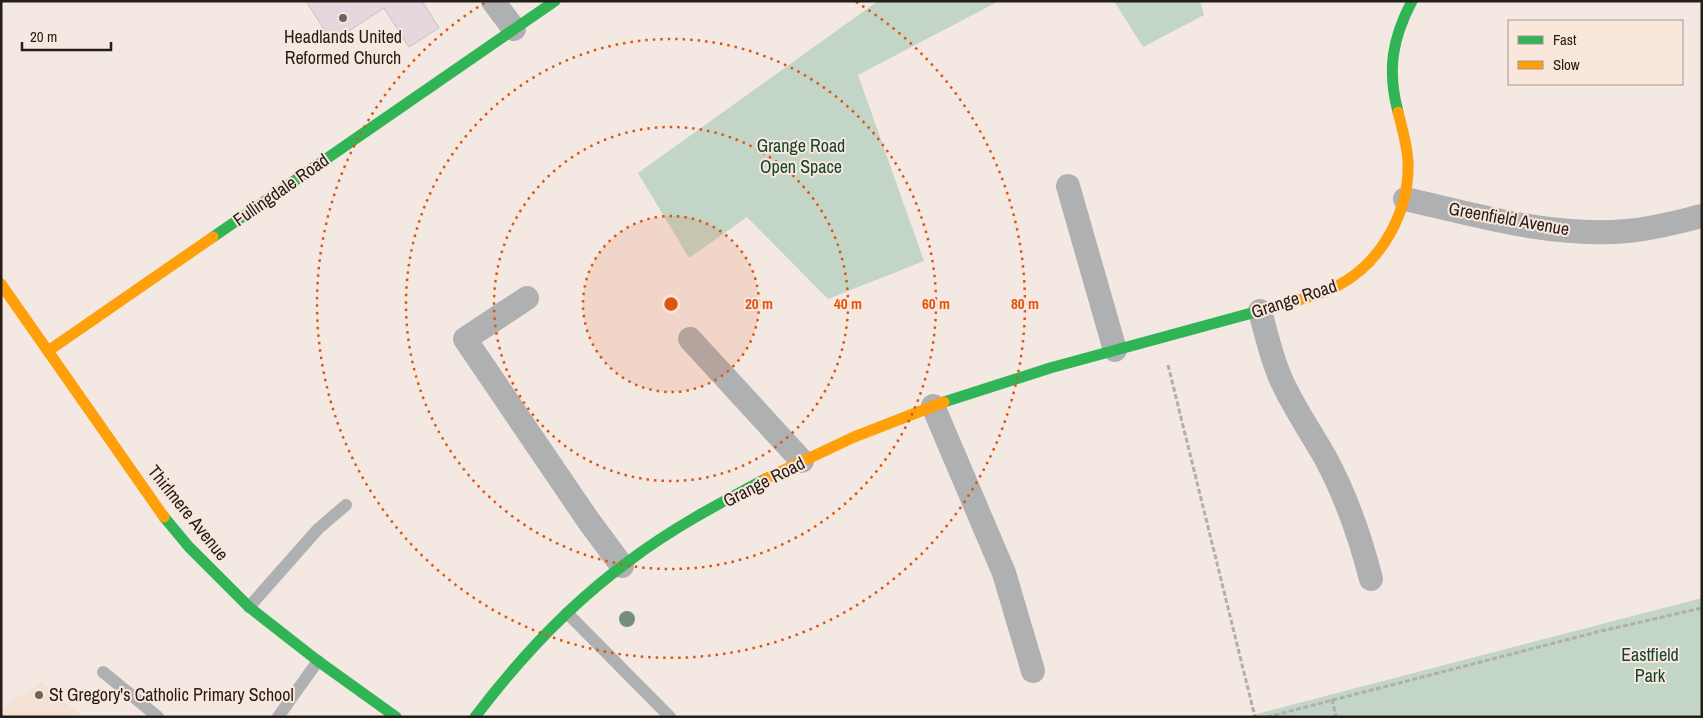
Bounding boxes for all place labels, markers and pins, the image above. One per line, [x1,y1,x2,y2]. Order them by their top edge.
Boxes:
marker: Headlands United Reformed Church [337,12,349,24]
place label: Headlands United Reformed Church [284,24,402,70]
centre of rings [662,295,680,313]
place label: St Gregory's Catholic Primary School [49,682,294,707]
marker: St Gregory's Catholic Primary School [33,689,45,701]

